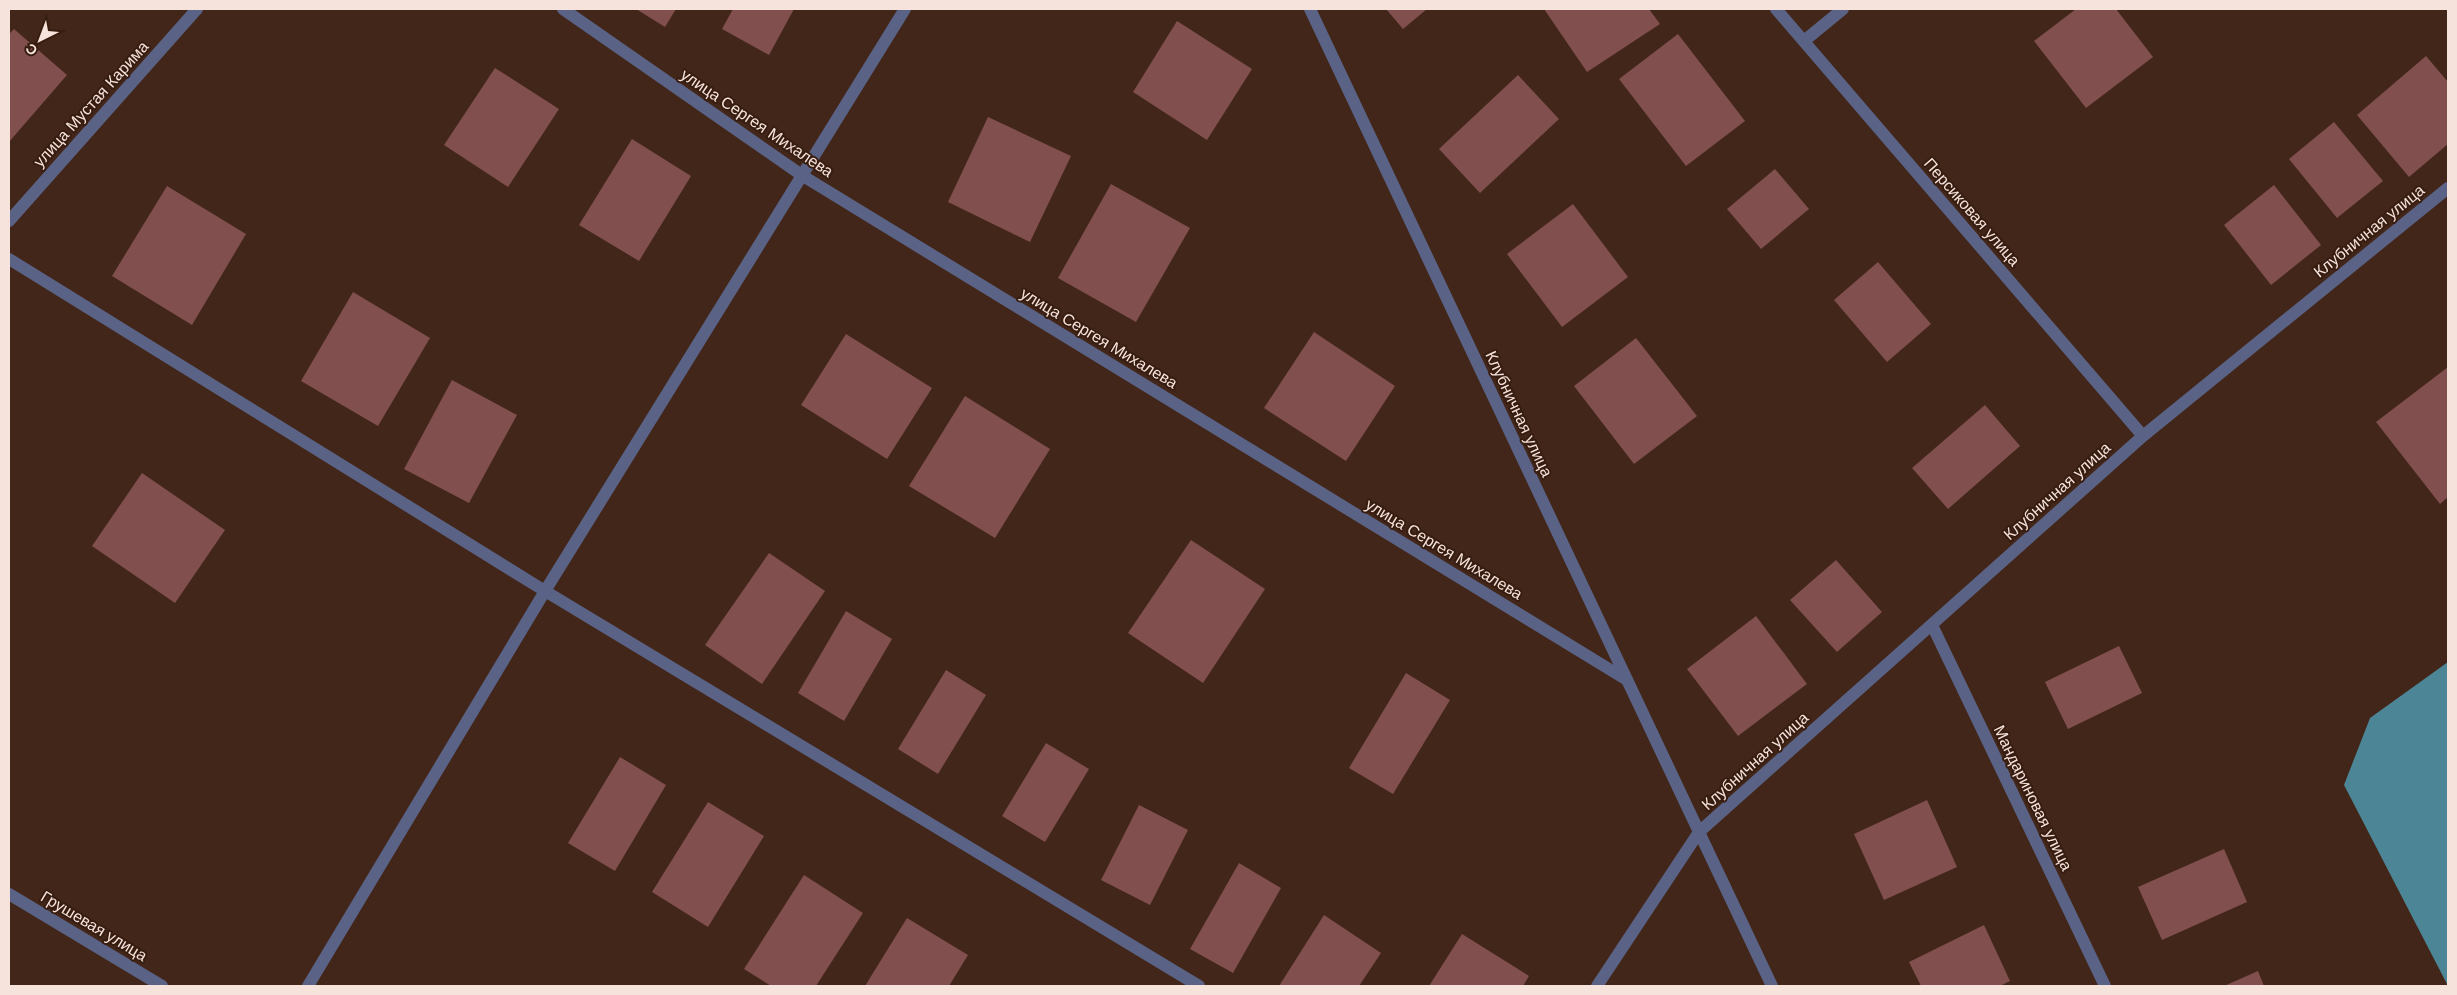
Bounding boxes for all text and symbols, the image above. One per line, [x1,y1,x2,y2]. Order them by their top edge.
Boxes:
north arrow [15,15,65,65]
street label: улица Мустая Карима [30,38,152,170]
text: С [22,40,40,59]
street label: улица Сергея Михалева [678,66,836,180]
street label: Персиковая улица [1921,155,2023,269]
street label: Клубничная улица [2310,181,2428,281]
street label: улица Сергея Михалева [1018,284,1180,392]
street label: Клубничная улица [1482,348,1556,480]
street label: Клубничная улица [2000,439,2114,543]
street label: улица Сергея Михалева [1363,495,1525,603]
street label: Клубничная улица [1698,709,1812,813]
street label: Мандариновая улица [1990,723,2076,873]
street label: Грушевая улица [38,888,150,964]

